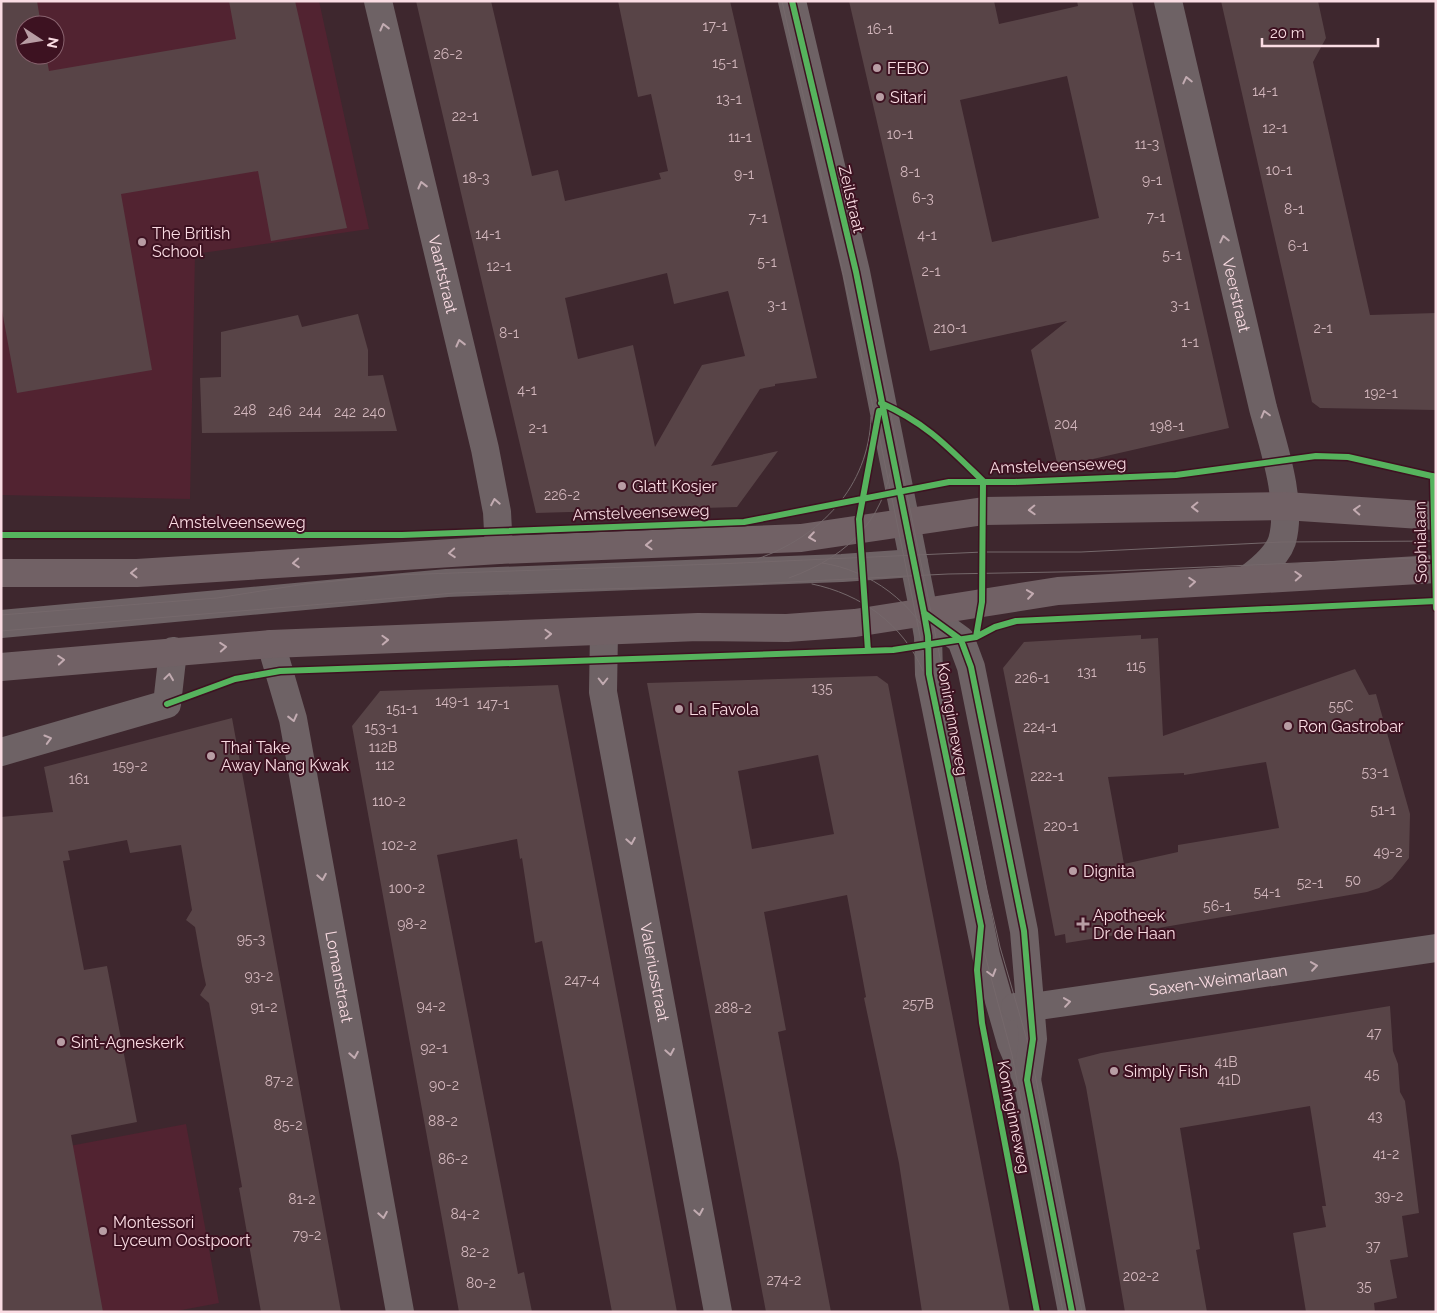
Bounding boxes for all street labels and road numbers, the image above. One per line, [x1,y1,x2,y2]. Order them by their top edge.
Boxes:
street label: Zeilstraat [835,164,869,235]
street label: Vaartstraat [424,233,461,316]
street label: Veerstraat [1218,256,1254,335]
street label: Amstelveenseweg [989,454,1127,477]
street label: Amstelveenseweg [572,501,710,524]
street label: Sophialaan [1410,501,1431,583]
street label: Amstelveenseweg [168,513,306,532]
street label: Koninginneweg [933,661,972,777]
street label: Valeriusstraat [636,921,673,1024]
street label: Lomanstraat [321,929,357,1025]
street label: Saxen-Weimarlaan [1148,961,1289,1000]
street label: Koninginneweg [993,1059,1034,1175]

